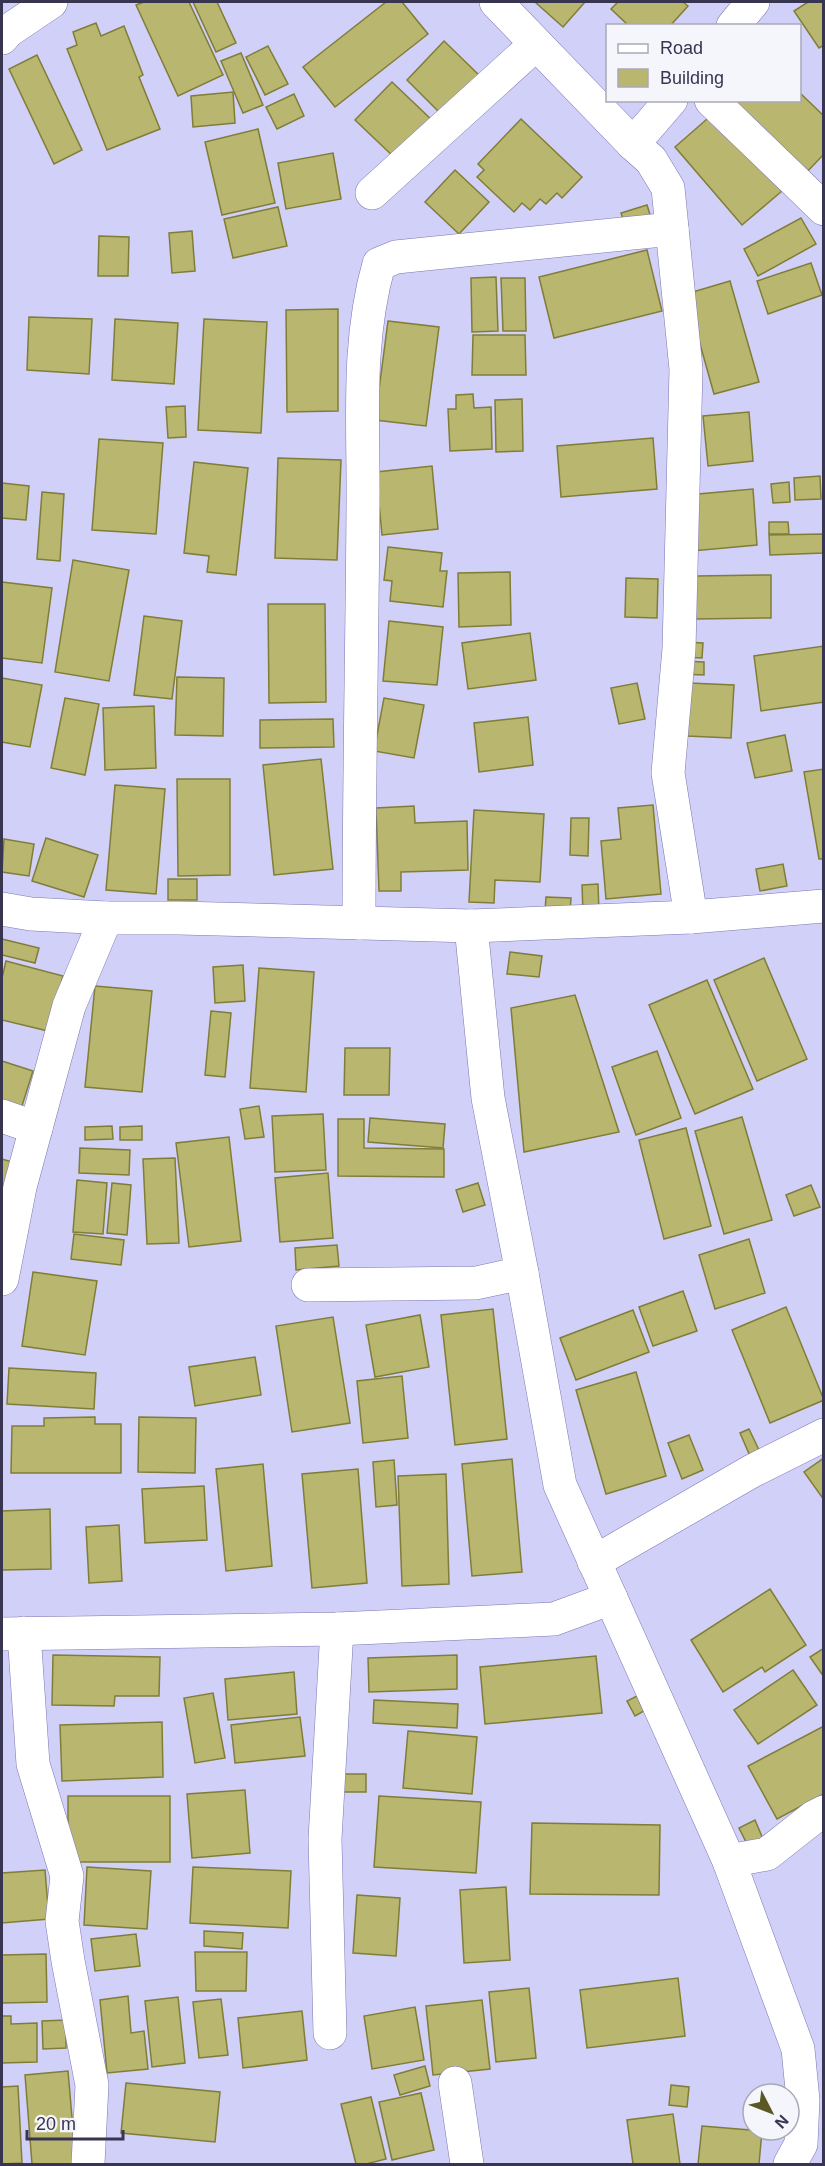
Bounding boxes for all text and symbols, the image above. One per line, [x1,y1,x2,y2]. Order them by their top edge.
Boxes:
legend [606,24,801,102]
text: Road [660,38,703,58]
text: Building [660,68,724,88]
north arrow [741,2082,801,2142]
scale bar [27,2103,123,2141]
text: N [772,2112,792,2132]
text: 20 m [36,2114,76,2134]

